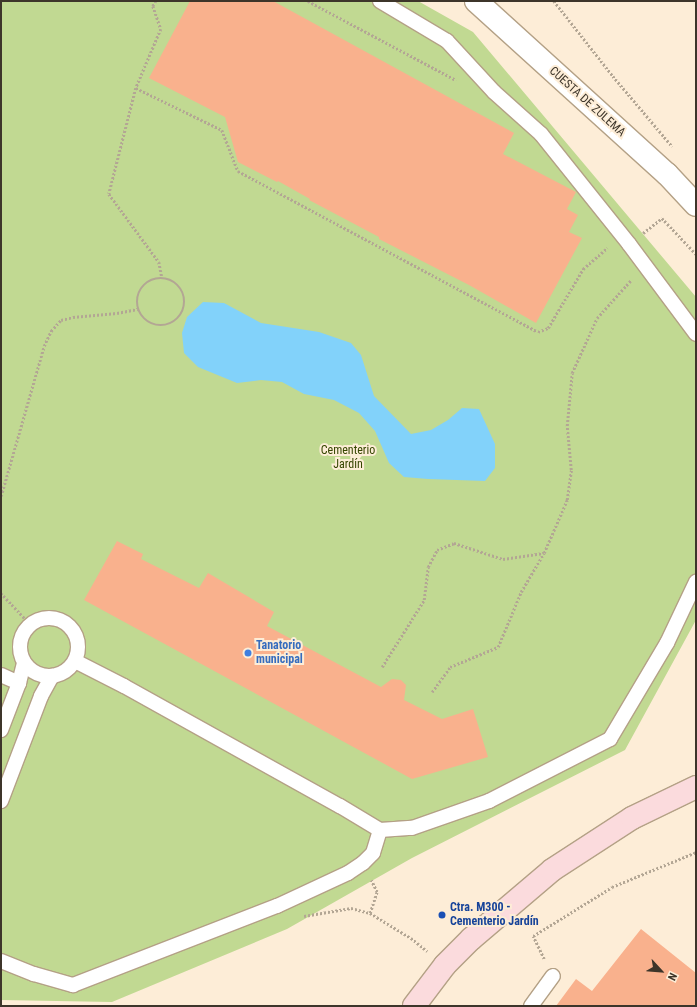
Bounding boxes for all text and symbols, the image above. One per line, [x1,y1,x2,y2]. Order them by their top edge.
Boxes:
street label: CUESTA DE ZULEMA [546,64,628,140]
park label: Cementerio Jardín [321,444,375,472]
place label: Tanatorio municipal [256,639,303,667]
marker: Tanatorio municipal [243,648,253,658]
place label: Ctra. M300 - Cementerio Jardín [450,901,539,929]
marker: Ctra. M300 - Cementerio Jardín [437,910,447,920]
north arrow [641,951,681,991]
text: N [665,971,680,982]

